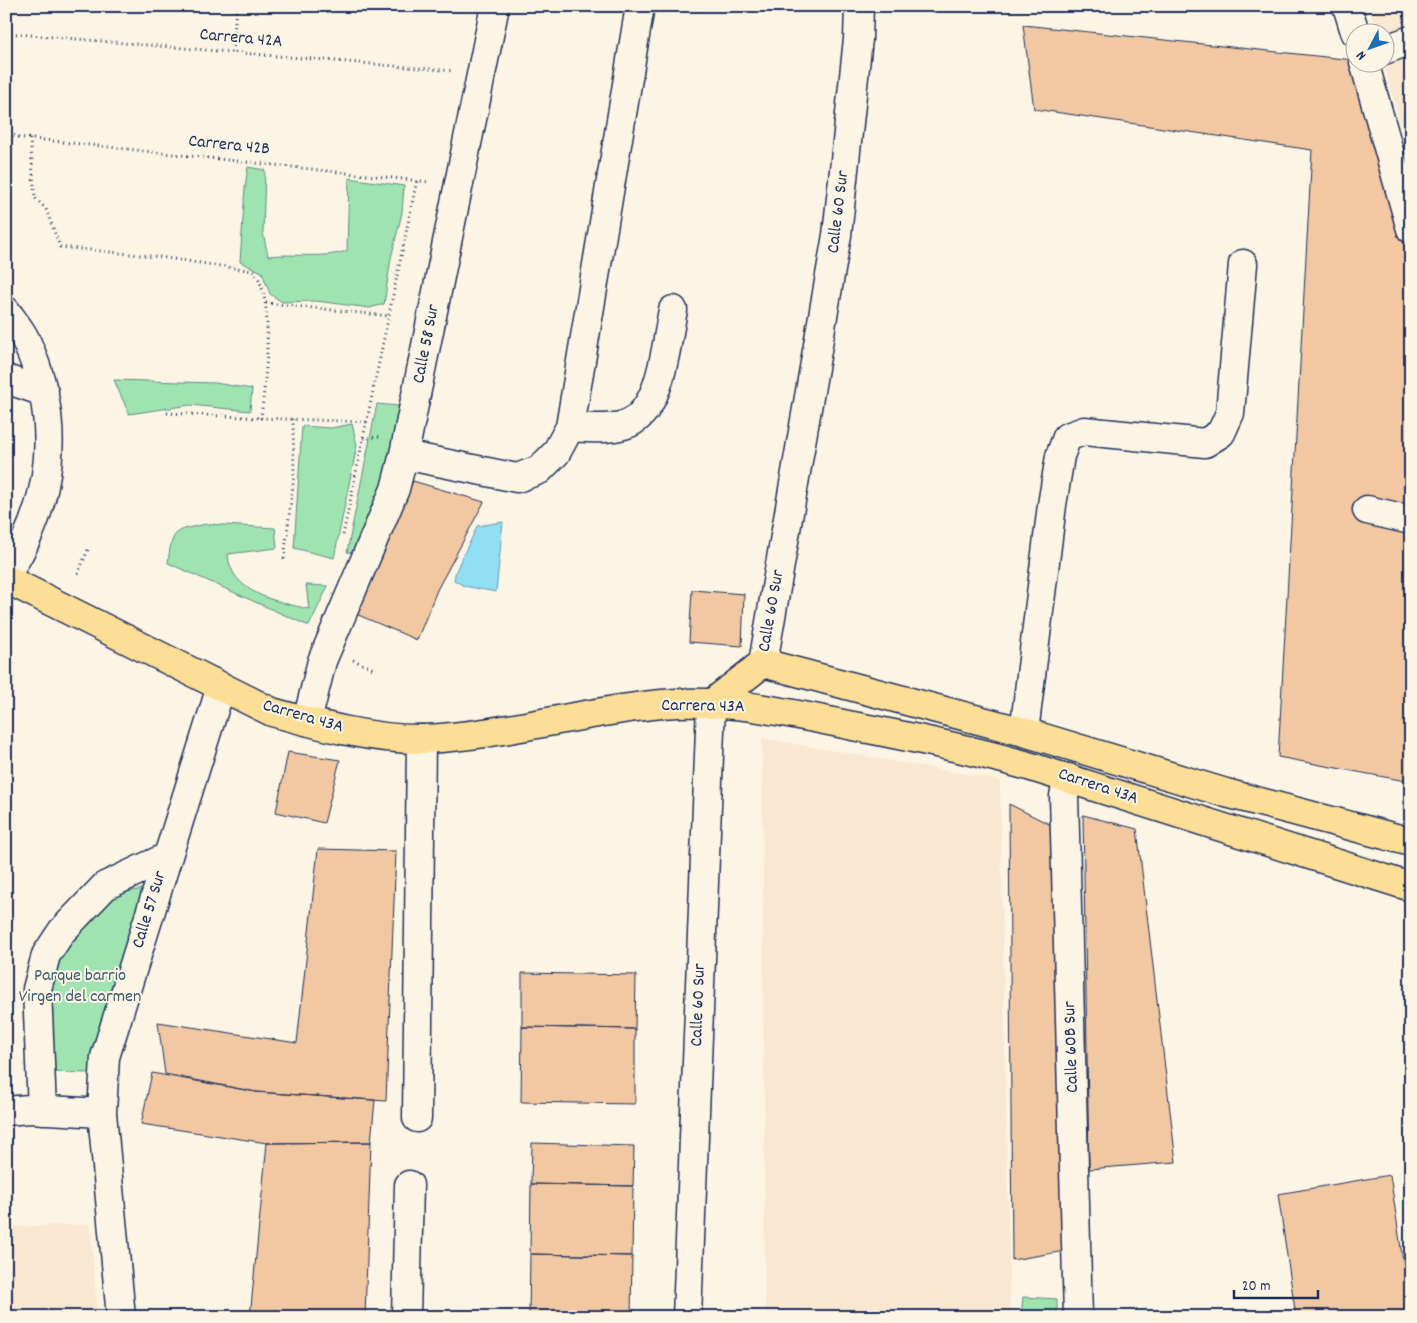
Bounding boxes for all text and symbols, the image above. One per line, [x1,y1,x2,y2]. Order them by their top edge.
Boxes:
north arrow [1344,22,1394,72]
street label: Carrera 42A [199,23,284,55]
text: N [1352,46,1372,64]
street label: Carrera 42B [187,129,271,163]
street label: Calle 60 Sur [822,169,857,255]
street label: Calle 58 Sur [407,302,447,386]
street label: Calle 60 Sur [752,568,792,654]
street label: Carrera 43A [260,694,347,741]
street label: Carrera 43A [661,694,745,720]
street label: Carrera 43A [1055,762,1142,812]
street label: Calle 57 Sur [126,868,174,952]
street label: Calle 60 Sur [685,963,713,1047]
park label: Parque barrio Virgen del carmen [19,964,141,1010]
street label: Calle 60B Sur [1058,1000,1086,1093]
scale bar [1234,1268,1318,1300]
text: 20 m [1242,1276,1270,1298]

